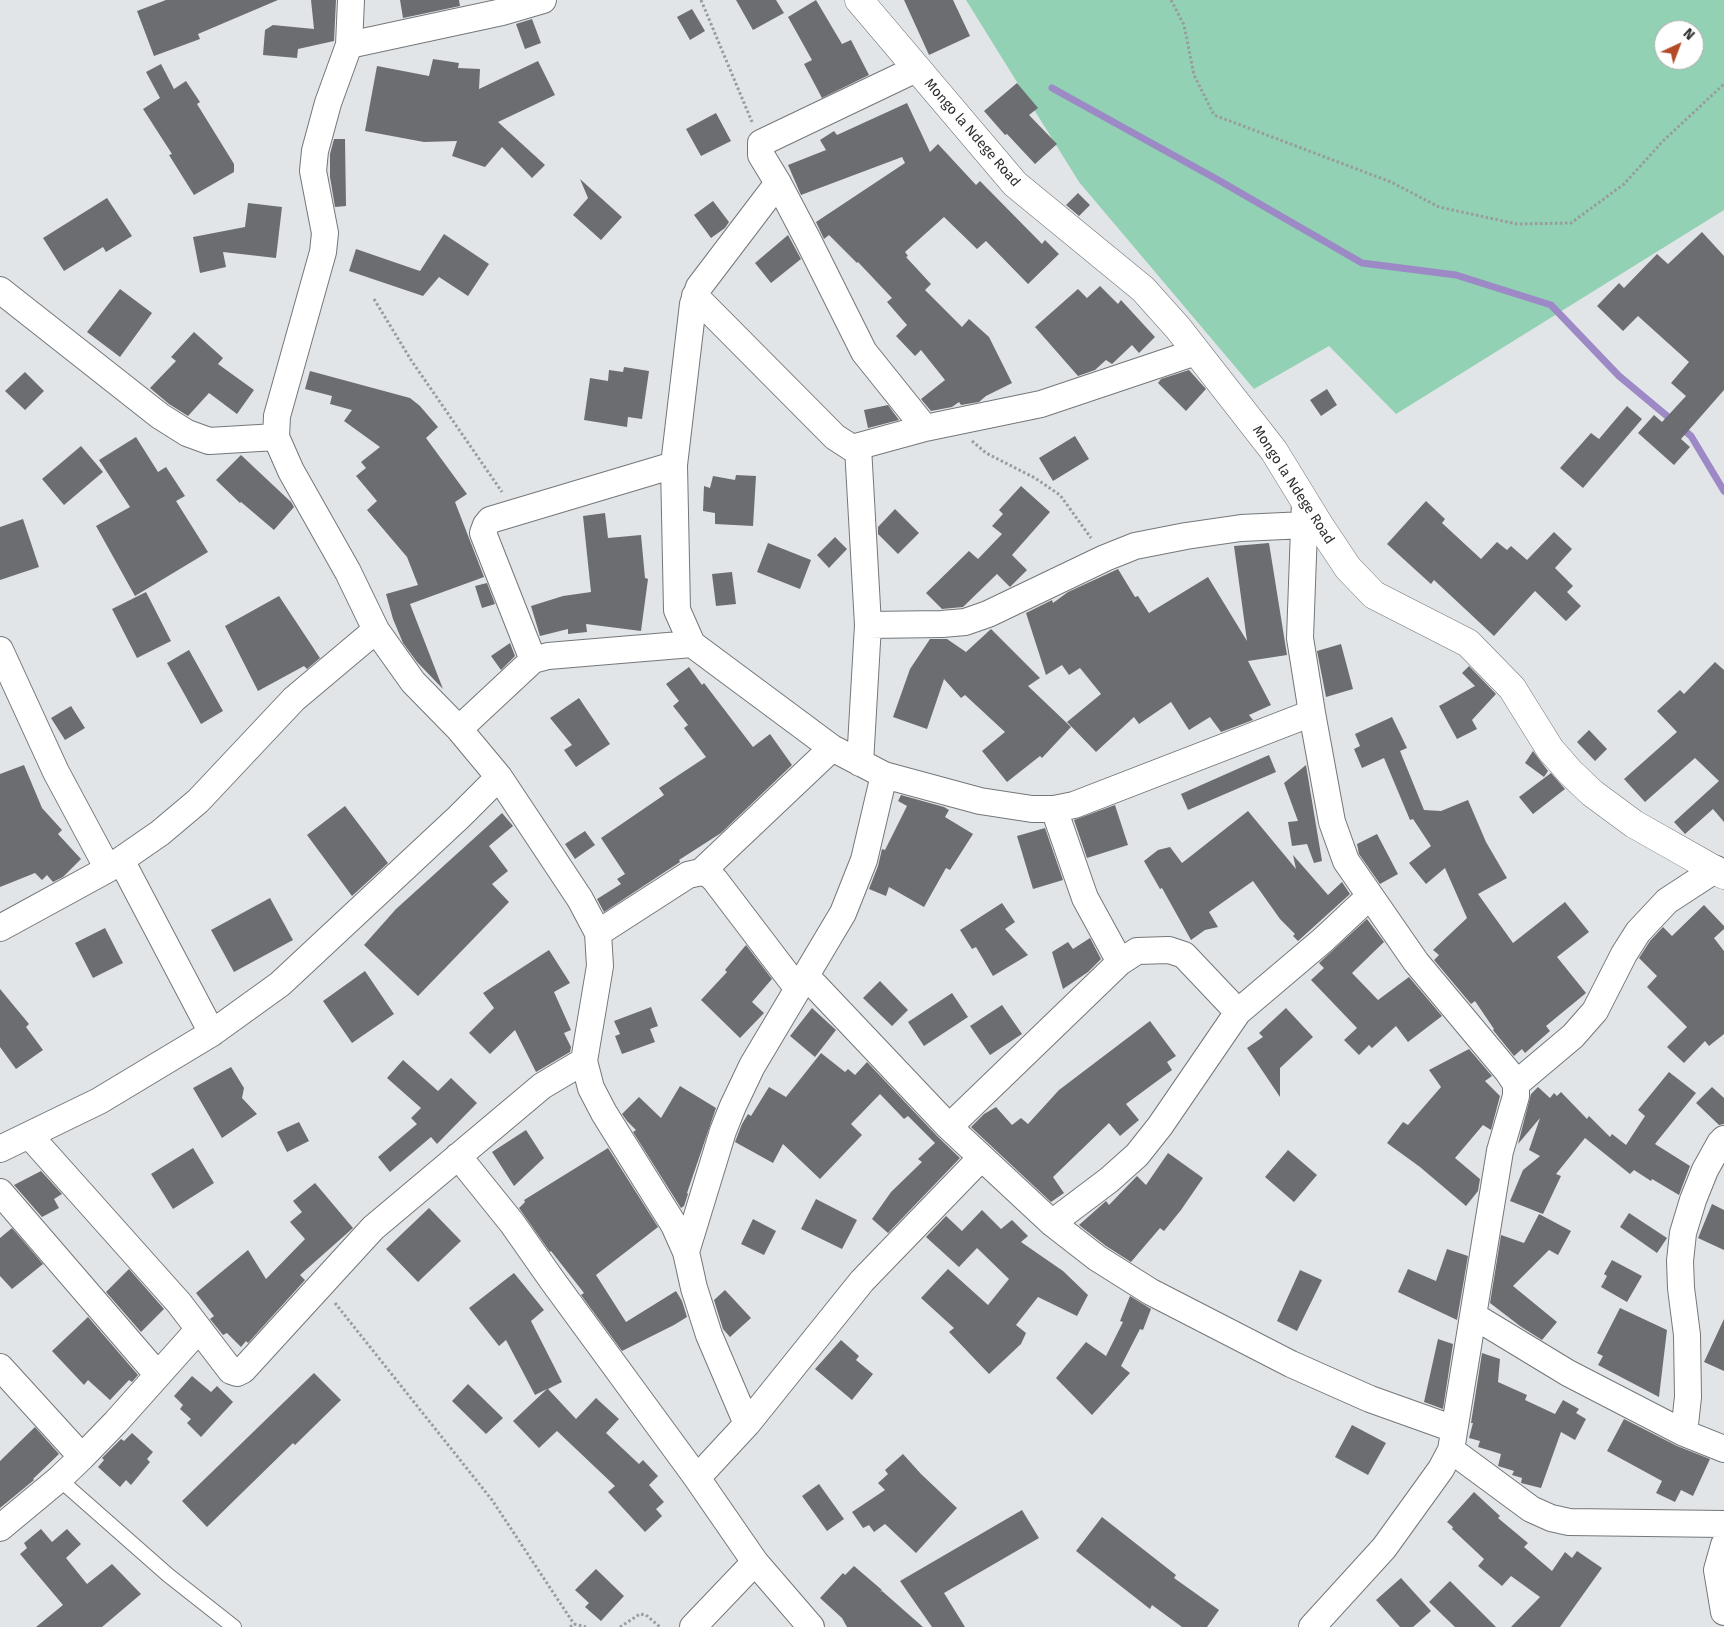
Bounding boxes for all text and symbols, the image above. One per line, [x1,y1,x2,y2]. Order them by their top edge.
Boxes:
north arrow [1654,20,1704,70]
text: N [1680,25,1698,44]
street label: Mongo la Ndege Road [920,75,1024,191]
street label: Mongo la Ndege Road [1248,423,1338,547]

